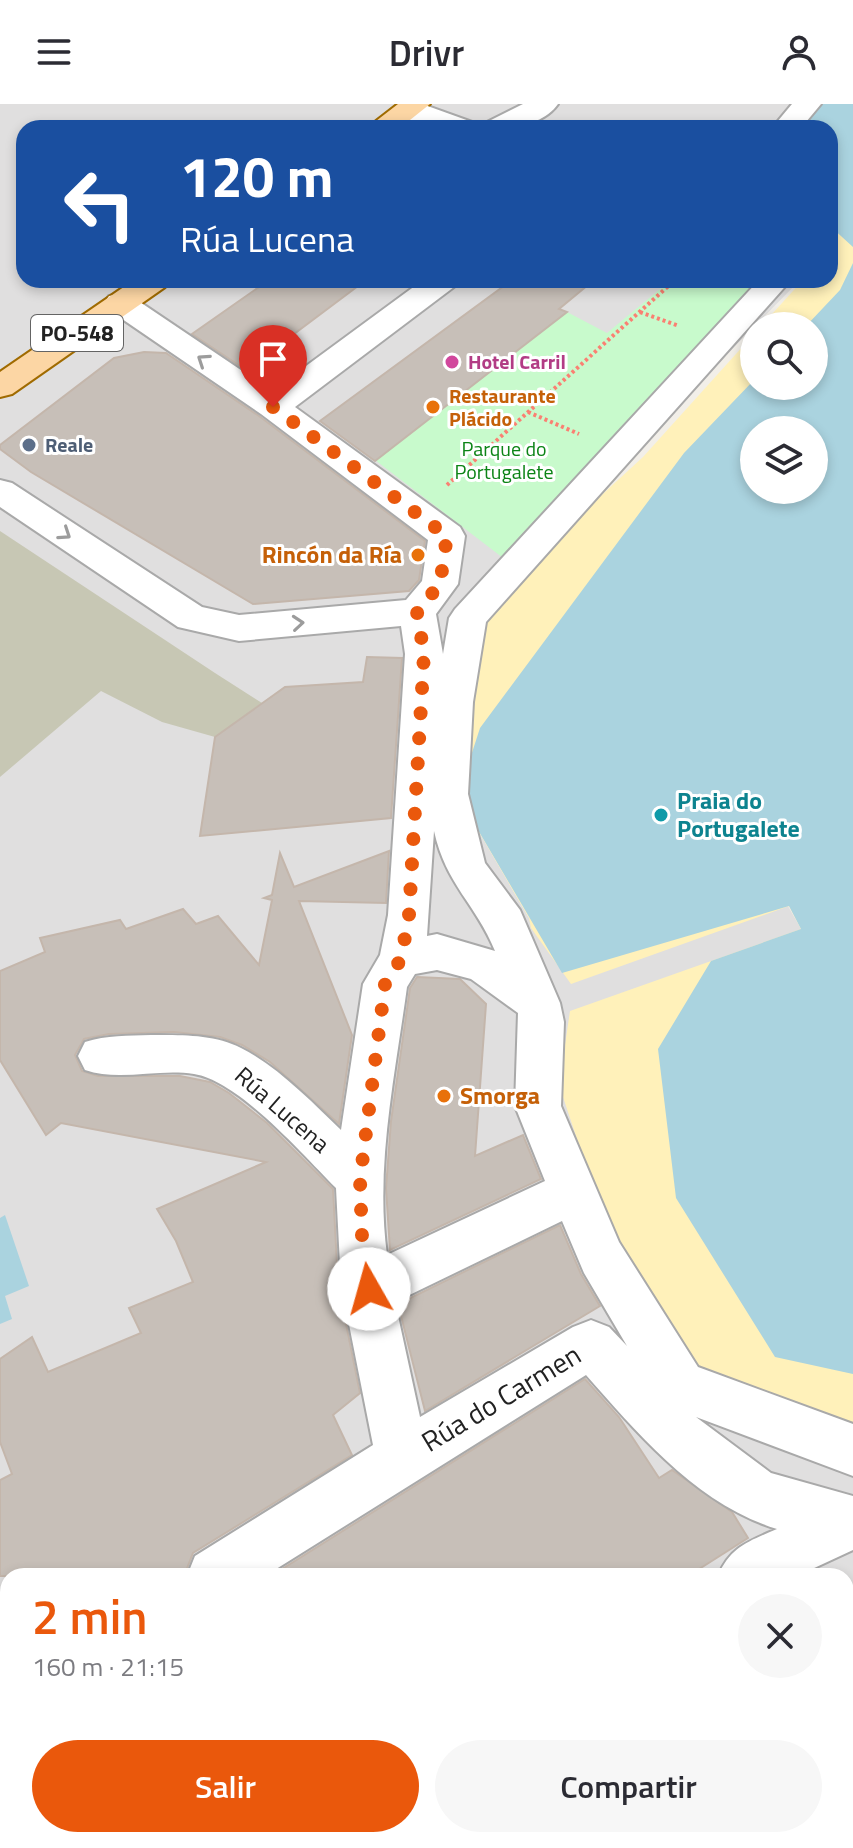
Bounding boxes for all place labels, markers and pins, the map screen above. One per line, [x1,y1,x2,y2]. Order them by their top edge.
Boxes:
pin [239,325,307,407]
place label: Hotel Carril [468,346,566,377]
marker: Hotel Carril [443,353,461,371]
place label: Restaurante Plácido [449,380,556,434]
marker: Restaurante Plácido [424,398,442,416]
place label: Reale [45,429,93,460]
marker: Reale [20,436,38,454]
place label: Rincón da Ría [262,536,402,572]
marker: Rincón da Ría [409,546,427,564]
place label: Praia do Portugalete [677,782,800,846]
marker: Praia do Portugalete [652,806,670,824]
place label: Smorga [460,1077,540,1113]
marker: Smorga [435,1087,453,1105]

